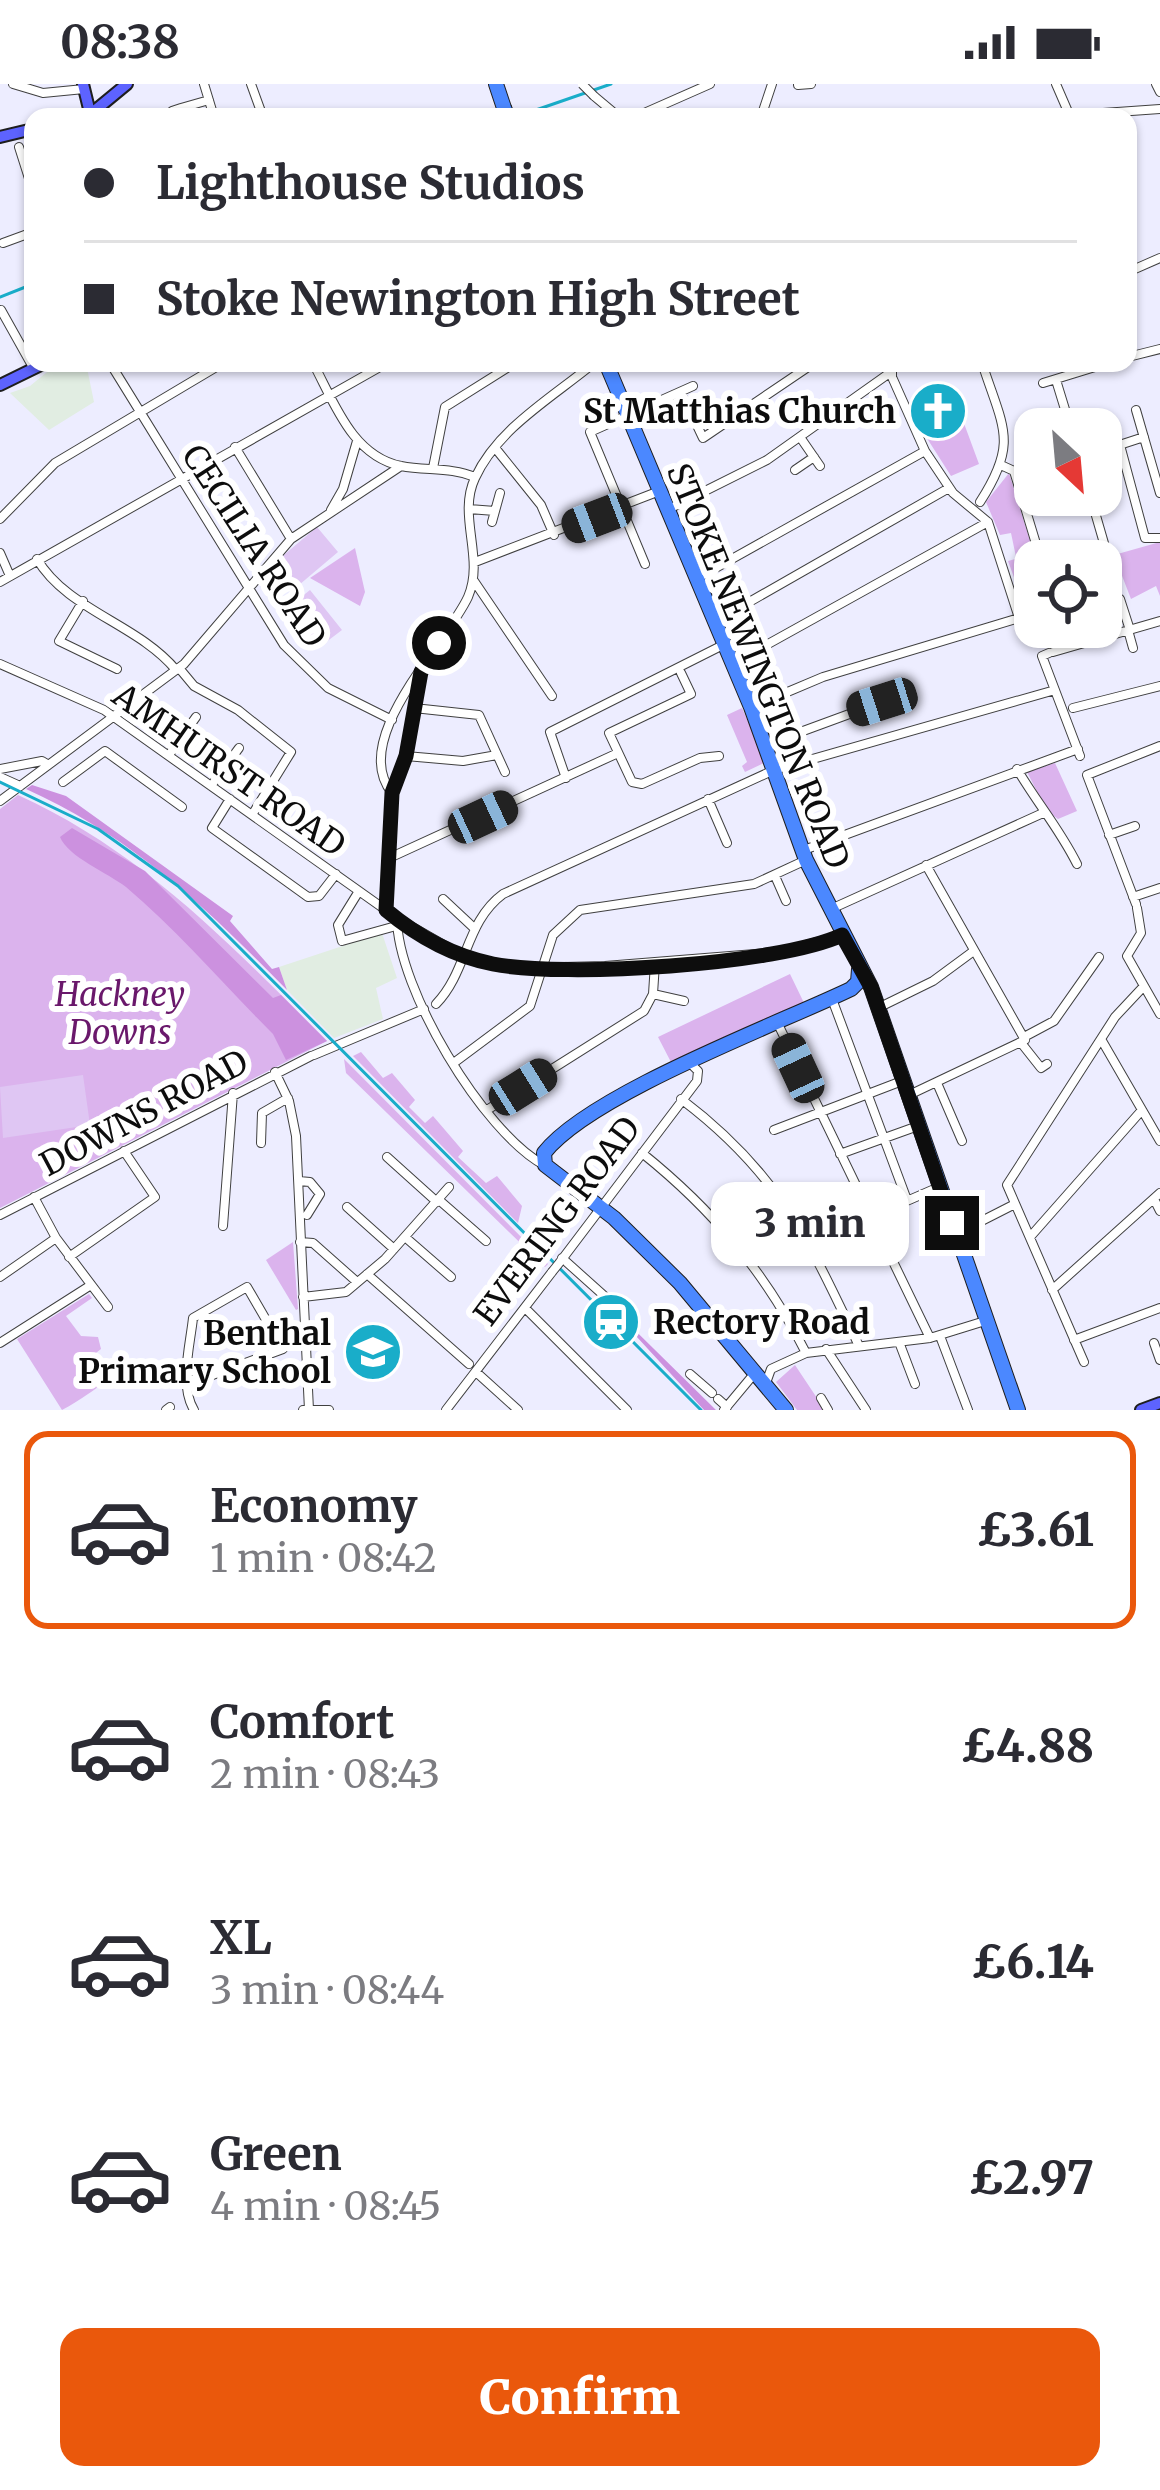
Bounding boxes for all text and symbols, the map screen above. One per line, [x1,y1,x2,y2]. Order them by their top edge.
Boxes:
text: 08:38 [60,14,180,70]
text: Lighthouse Studios [156,155,585,211]
text: Stoke Newington High Street [156,271,800,327]
church icon: St Matthias Church [907,380,969,442]
place label: St Matthias Church [583,391,896,432]
north arrow [1014,408,1122,516]
map controls [1014,408,1122,648]
street label: CECILIA ROAD [173,437,335,655]
street label: STOKE NEWINGTON ROAD [658,457,858,875]
car [557,488,637,548]
button: locate [1014,540,1122,648]
route start [412,616,466,670]
street label: AMHURST ROAD [104,674,353,865]
car [842,674,922,730]
car [443,785,523,849]
park label: Hackney Downs [54,974,185,1053]
car [766,1028,830,1108]
street label: DOWNS ROAD [33,1041,255,1185]
car [483,1053,563,1121]
street label: EVERING ROAD [465,1109,649,1333]
callout: 3 min [712,1181,910,1265]
route end [925,1196,979,1250]
text: 3 min [754,1199,866,1248]
station icon: Rectory Road [580,1291,642,1353]
place label: Rectory Road [653,1302,870,1343]
place label: Benthal Primary School [78,1313,331,1392]
school or university icon: Benthal Primary School [342,1321,404,1383]
icon: car [66,1476,174,1584]
text: Economy [210,1478,418,1534]
text: £3.61 [977,1502,1094,1558]
text: 1 min · 08:42 [210,1534,437,1583]
icon: car [66,1692,174,1800]
text: Comfort [210,1694,394,1750]
text: £4.88 [961,1718,1094,1774]
text: 2 min · 08:43 [210,1750,440,1799]
icon: car [66,1908,174,2016]
text: XL [210,1910,272,1966]
text: £6.14 [971,1934,1094,1990]
text: 3 min · 08:44 [210,1966,444,2015]
icon: car [66,2124,174,2232]
text: Green [210,2126,342,2182]
text: £2.97 [969,2150,1094,2206]
text: 4 min · 08:45 [210,2182,441,2231]
button: Confirm [60,2328,1100,2466]

